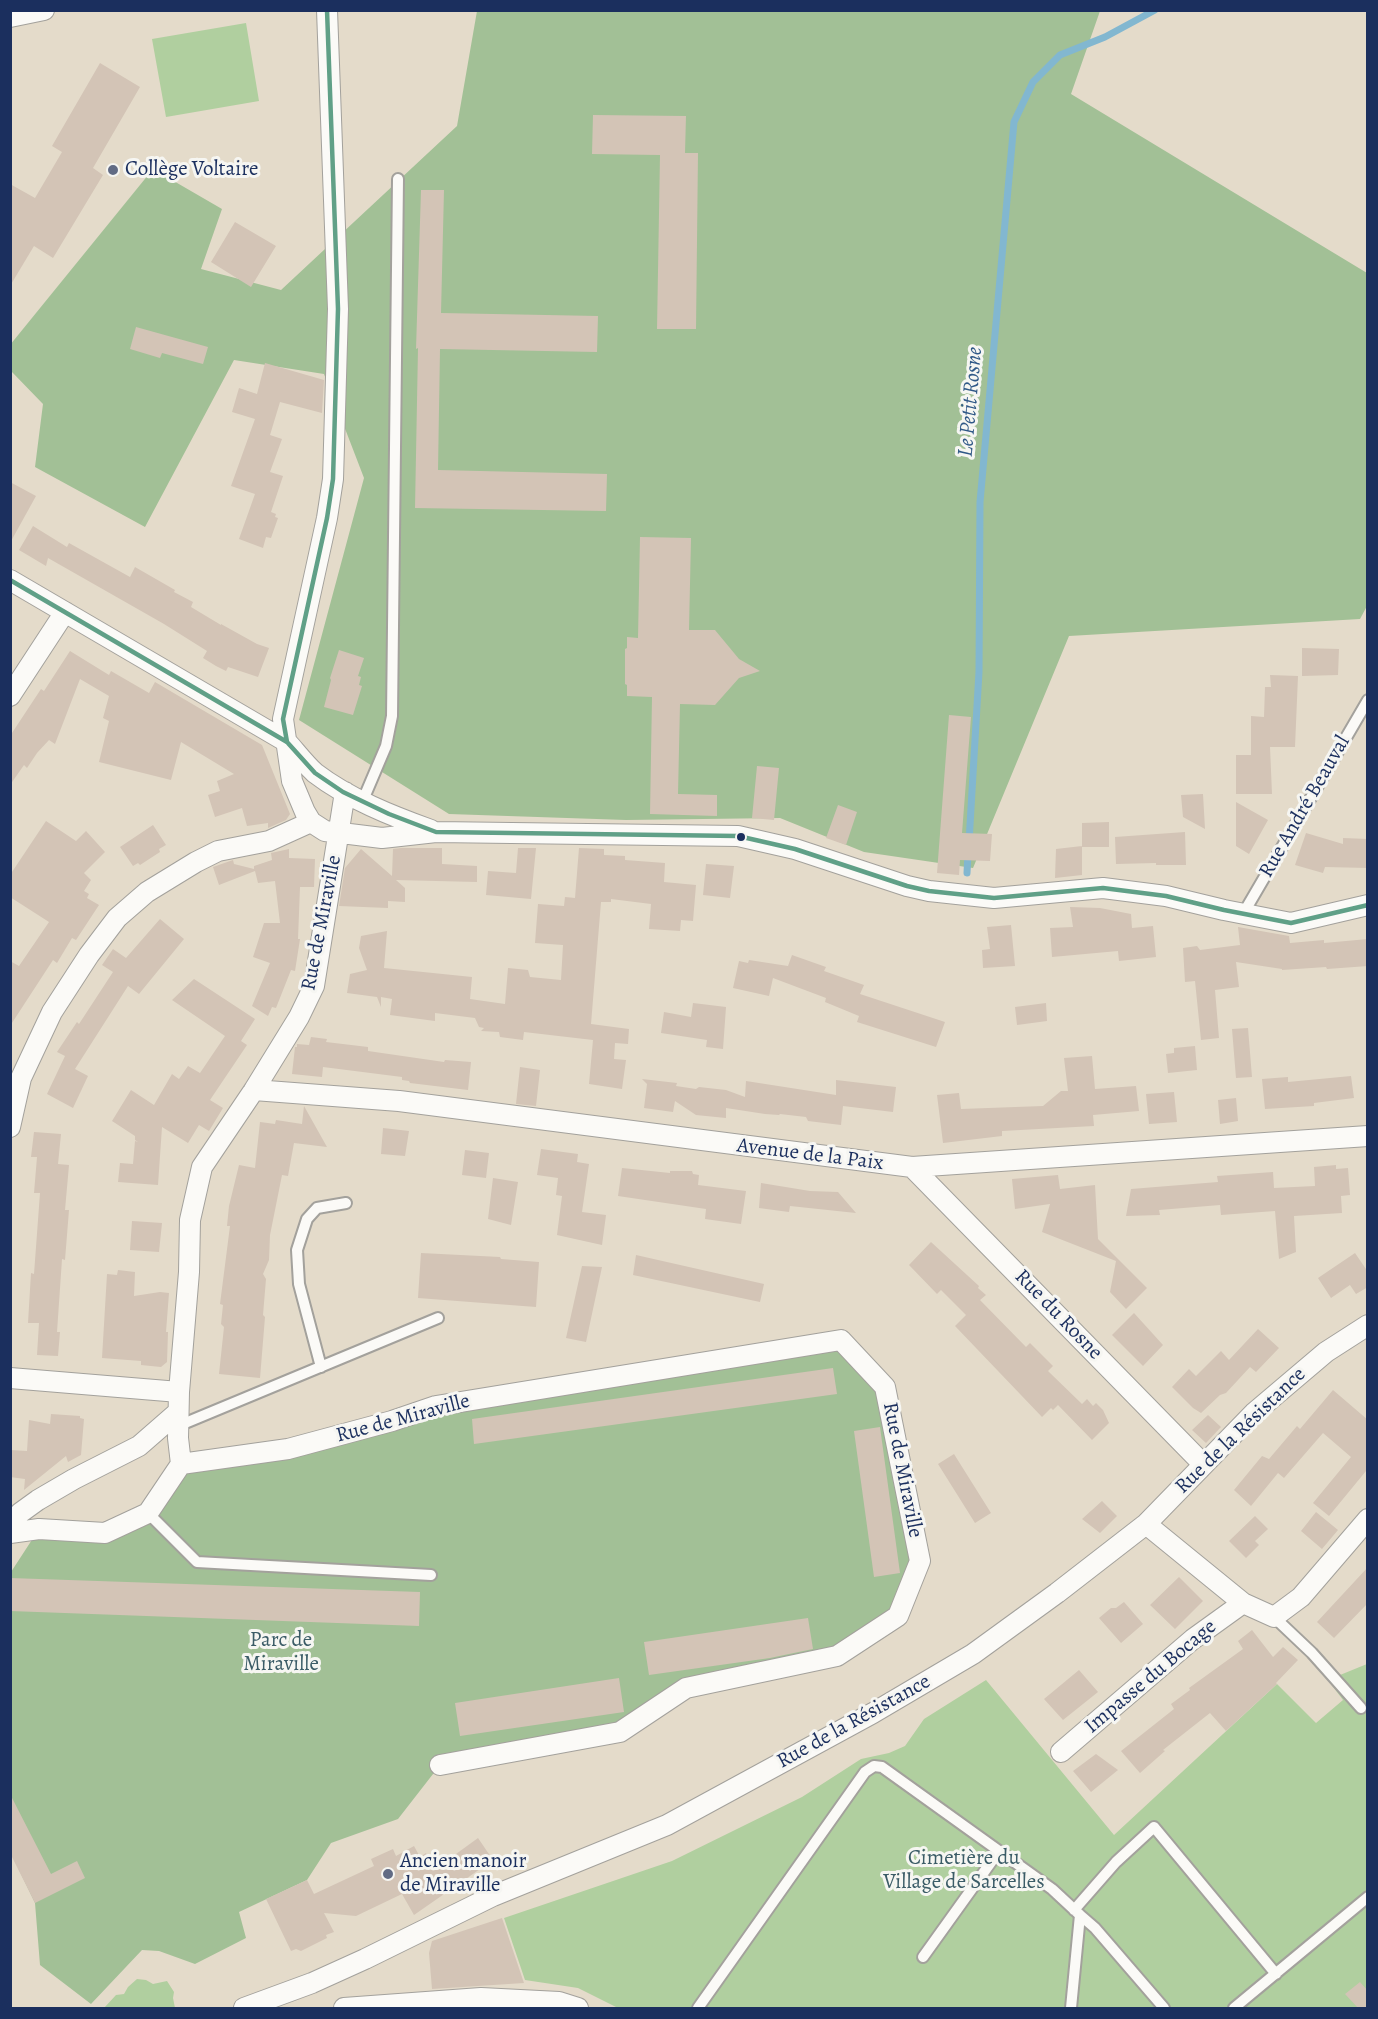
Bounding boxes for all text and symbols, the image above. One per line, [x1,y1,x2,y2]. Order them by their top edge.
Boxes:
place label: Collège Voltaire [125,157,258,183]
marker: Collège Voltaire [106,163,120,177]
water label: Le Petit Rosne [953,346,989,458]
street label: Rue André Beauval [1254,731,1356,883]
unlabelled marker [735,831,747,843]
street label: Rue de Miraville [297,853,347,993]
street label: Avenue de la Paix [735,1134,885,1176]
street label: Rue du Rosne [1009,1265,1107,1365]
street label: Rue de la Résistance [1171,1362,1311,1500]
street label: Rue de Miraville [333,1389,473,1449]
street label: Rue de Miraville [877,1400,927,1540]
street label: Impasse du Bocage [1080,1615,1222,1739]
park label: Parc de Miraville [243,1628,319,1678]
street label: Rue de la Résistance [773,1669,935,1775]
park label: Cimetière du Village de Sarcelles [883,1846,1045,1896]
place label: Ancien manoir de Miraville [400,1849,526,1899]
marker: Ancien manoir de Miraville [381,1867,395,1881]

